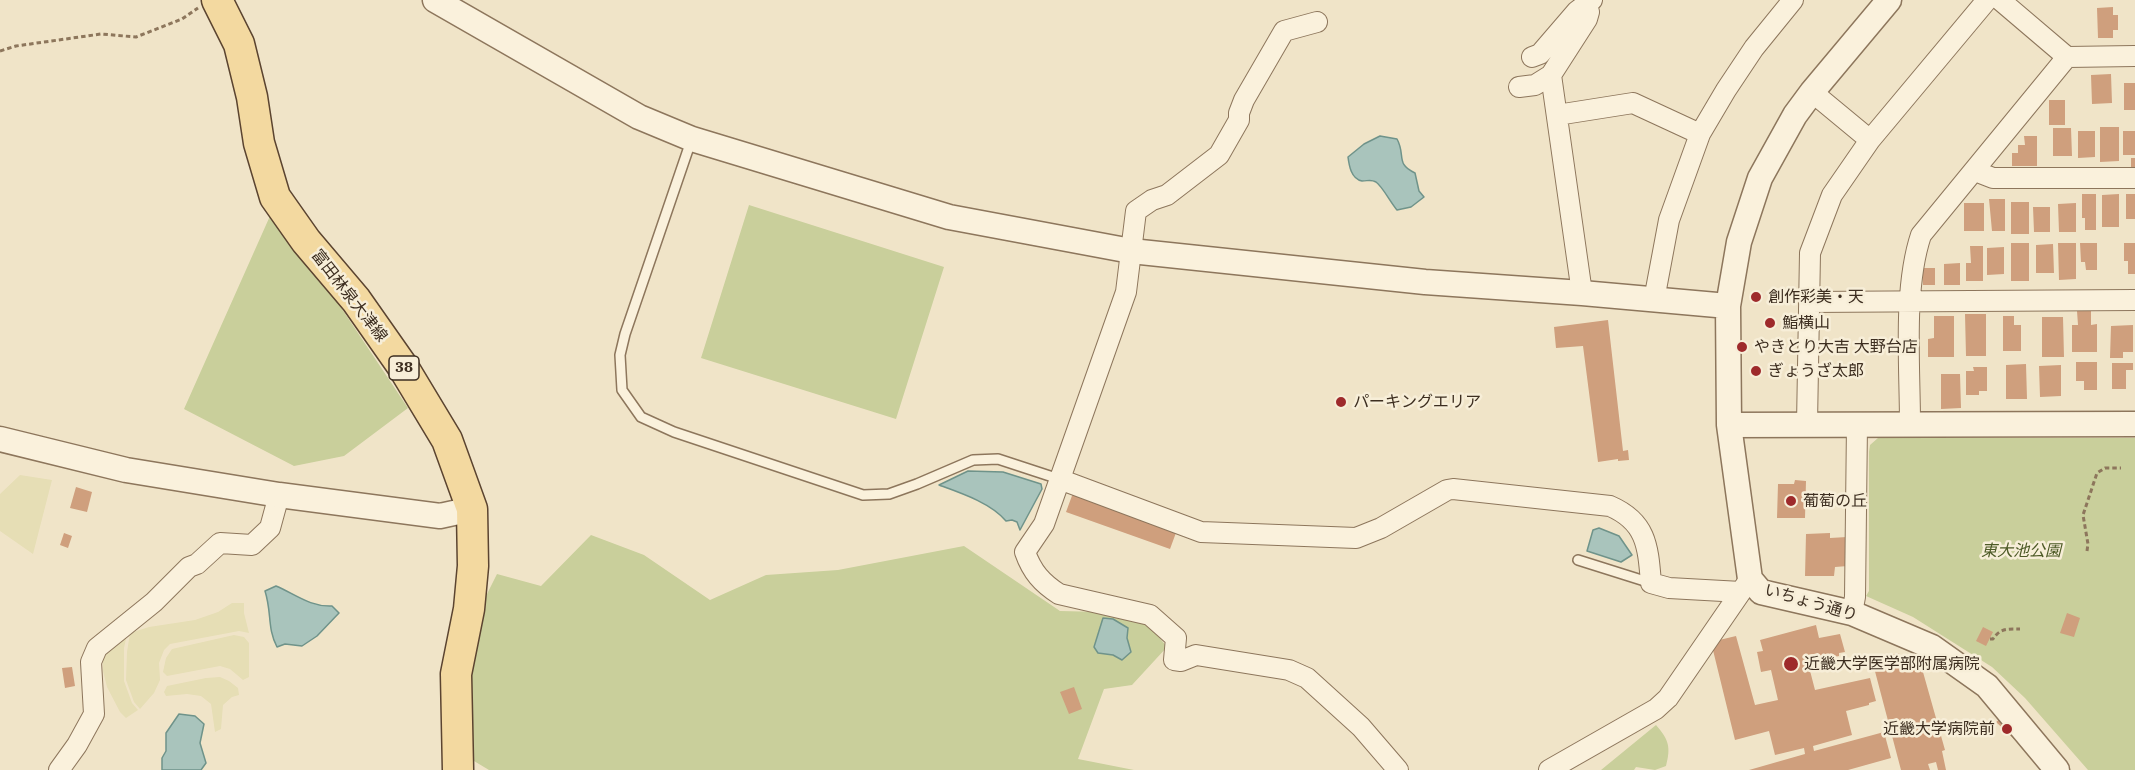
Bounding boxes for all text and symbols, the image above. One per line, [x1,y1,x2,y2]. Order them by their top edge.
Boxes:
street label: 富田林泉大津線 [307,246,391,346]
place label: 創作彩美・天 [1768,287,1864,307]
marker: 創作彩美・天 [1749,290,1763,304]
place label: 鮨横山 [1782,313,1830,333]
marker: 鮨横山 [1763,316,1777,330]
place label: やきとり大吉 大野台店 [1754,337,1918,357]
marker: やきとり大吉 大野台店 [1735,340,1749,354]
road number: 38 [389,356,419,380]
place label: ぎょうざ太郎 [1768,361,1864,381]
marker: ぎょうざ太郎 [1749,364,1763,378]
place label: パーキングエリア [1353,392,1481,412]
marker: パーキングエリア [1334,395,1348,409]
place label: 葡萄の丘 [1803,491,1867,511]
marker: 葡萄の丘 [1784,494,1798,508]
park label: 東大池公園 [1981,541,2061,561]
street label: いちょう通り [1762,581,1860,625]
place label: 近畿大学医学部附属病院 [1804,654,1980,674]
marker: 近畿大学医学部附属病院 [1782,655,1800,673]
place label: 近畿大学病院前 [1883,719,1995,739]
marker: 近畿大学病院前 [2000,722,2014,736]

